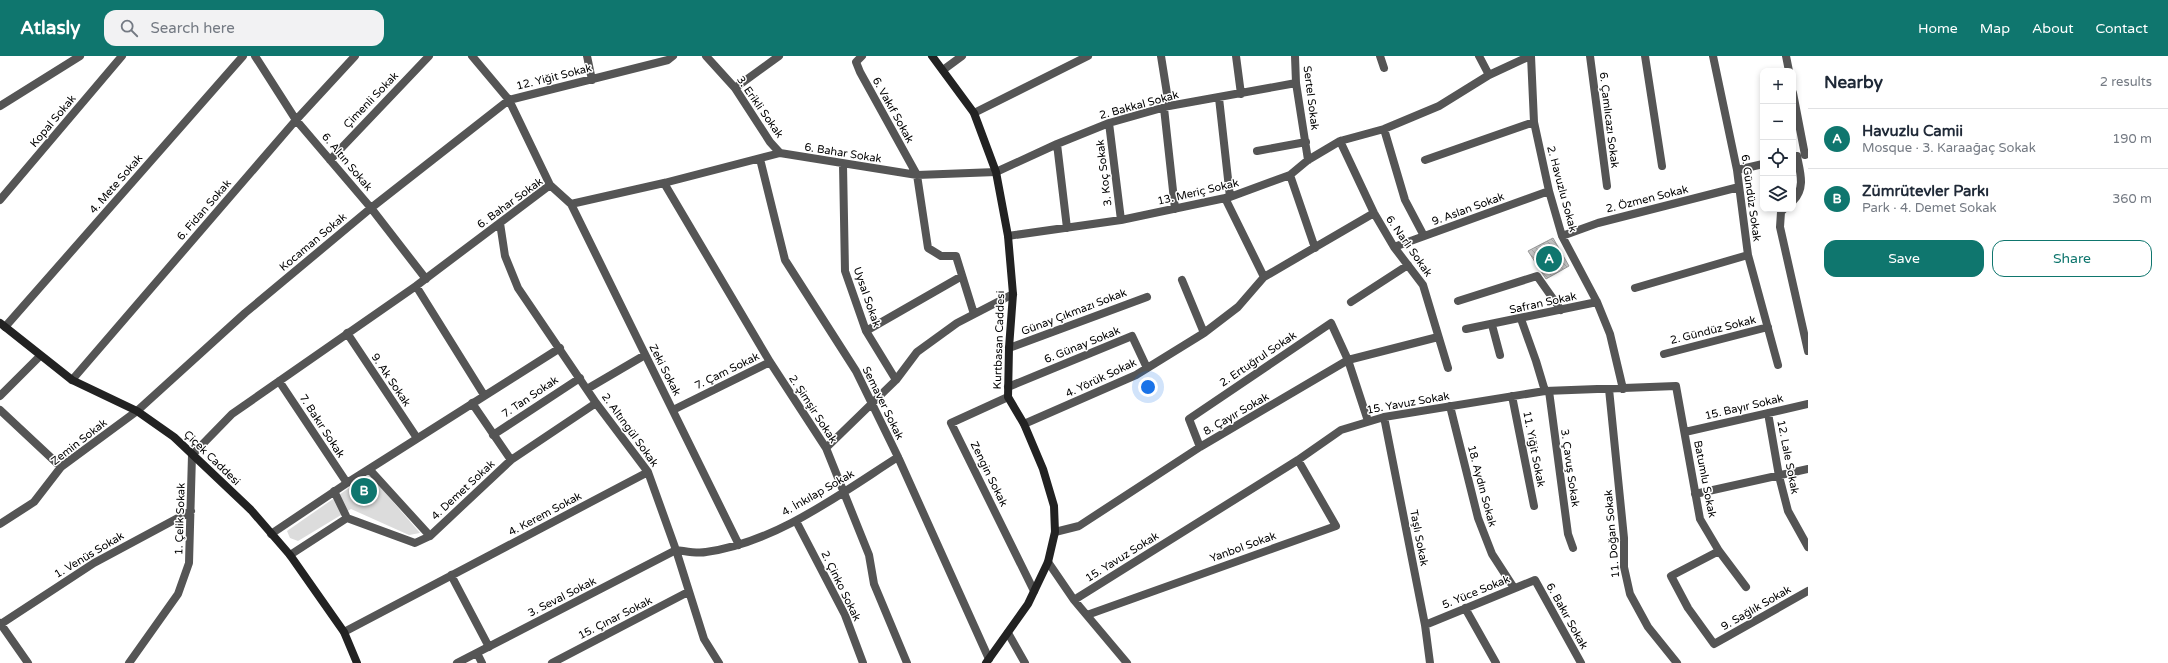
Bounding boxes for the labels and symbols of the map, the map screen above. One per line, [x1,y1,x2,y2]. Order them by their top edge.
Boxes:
street label: 12. Yiğit Sokak [515,61,593,93]
street label: Sertel Sokak [1301,65,1321,131]
street label: Çimenli Sokak [341,69,401,131]
street label: 6. Çamlıcazı Sokak [1597,71,1621,169]
street label: 3. Erikli Sokak [734,74,786,140]
street label: 6. Vakıf Sokak [870,75,916,145]
street label: 2. Bakkal Sokak [1098,88,1180,122]
street label: Kopal Sokak [27,92,79,150]
street label: 6. Altın Sokak [319,130,375,194]
street label: 3. Koç Sokak [1093,139,1115,207]
street label: 6. Bahar Sokak [804,140,882,166]
street label: 2. Havuzlu Sokak [1544,144,1580,234]
street label: 4. Mete Sokak [87,152,145,216]
street label: 6. Gündüz Sokak [1738,154,1764,242]
street label: 6. Bahar Sokak [475,175,545,231]
street label: 13. Meriç Sokak [1156,176,1240,208]
street label: 6. Fidan Sokak [174,177,234,243]
street label: 2. Özmen Sokak [1604,182,1690,216]
street label: 9. Aslan Sokak [1430,190,1506,228]
street label: Kocaman Sokak [277,210,349,274]
street label: 6. Narlı Sokak [1383,213,1435,279]
pin: A [1536,244,1562,274]
street label: Uysal Sokak [851,265,883,329]
street label: Günay Çıkmazı Sokak [1019,286,1129,338]
street label: Safran Sokak [1508,290,1578,316]
street label: Kurtbasan Caddesi [991,291,1007,389]
street label: 2. Gündüz Sokak [1669,313,1757,347]
street label: 6. Günay Sokak [1042,324,1122,366]
street label: 2. Ertuğrul Sokak [1217,329,1299,389]
street label: Zeki Sokak [646,342,684,398]
street label: 7. Çam Sokak [693,350,761,392]
street label: 9. Ak Sokak [369,351,413,409]
street label: 4. Yörük Sokak [1063,356,1139,400]
street label: Semaver Sokak [860,364,906,442]
street label: 2. Şimşir Sokak [786,372,840,446]
street label: 7. Tan Sokak [499,373,561,421]
your location [1138,377,1158,397]
street label: 15. Yavuz Sokak [1365,389,1451,417]
street label: 8. Çayır Sokak [1201,390,1271,438]
street label: 2. Altıngül Sokak [599,391,661,469]
street label: 7. Bakır Sokak [297,392,347,460]
street label: 15. Bayır Sokak [1703,392,1785,422]
street label: 11. Yiğit Sokak [1520,410,1548,488]
street label: Zemin Sokak [49,416,109,468]
street label: 12. Lale Sokak [1774,419,1802,495]
street label: Çiçek Caddesi [181,428,243,488]
street label: 3. Çavuş Sokak [1558,428,1582,508]
street label: Zengin Sokak [968,439,1010,509]
street label: Batumlu Sokak [1691,439,1719,519]
street label: 18. Aydın Sokak [1465,444,1499,528]
street label: 4. Demet Sokak [429,457,497,523]
street label: 4. İnkılap Sokak [780,467,856,519]
pin: B [351,476,377,506]
street label: 1. Çelik Sokak [172,483,188,555]
street label: 4. Kerem Sokak [506,489,584,539]
street label: 11. Doğan Sokak [1602,489,1622,579]
street label: Taşlı Sokak [1407,509,1431,567]
street label: 1. Venüs Sokak [52,529,126,581]
street label: 15. Yavuz Sokak [1083,529,1161,585]
street label: Yanbol Sokak [1208,529,1278,565]
street label: 2. Çinko Sokak [818,549,864,623]
street label: 5. Yüce Sokak [1440,572,1512,612]
street label: 3. Seval Sokak [526,574,598,620]
street label: 6. Bakır Sokak [1543,581,1591,651]
street label: 9. Sağlık Sokak [1719,583,1793,633]
street label: 15. Çınar Sokak [576,594,654,642]

